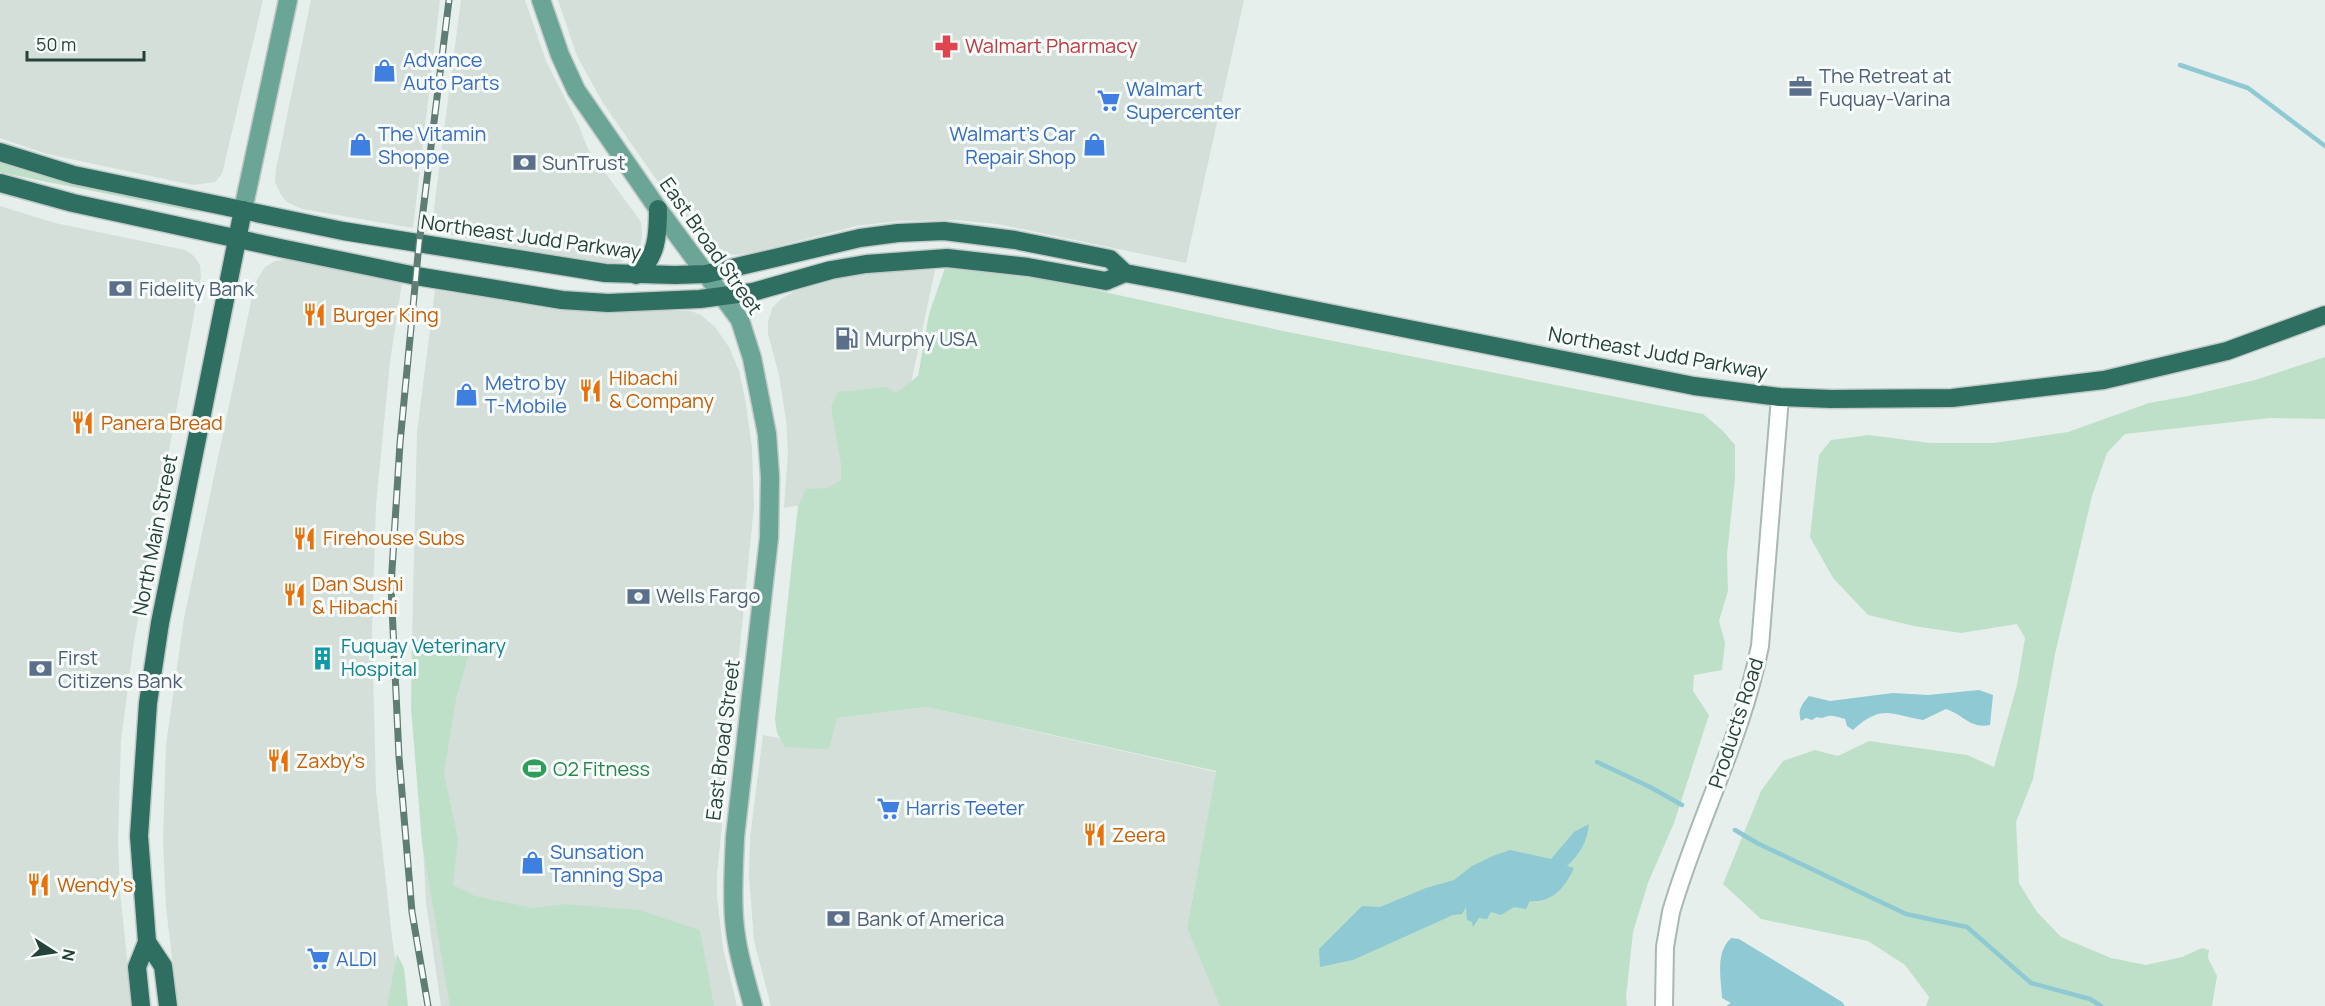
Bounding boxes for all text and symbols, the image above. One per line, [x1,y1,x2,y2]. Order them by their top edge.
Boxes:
scale bar [27,24,144,62]
text: 50 m [36,32,76,56]
place label: Walmart Pharmacy [965,32,1138,59]
pharmacy icon: Walmart Pharmacy [934,33,960,59]
place label: Advance Auto Parts [403,46,499,96]
shop icon: Advance Auto Parts [372,58,398,84]
place label: The Retreat at Fuquay-Varina [1819,62,1952,112]
office icon: The Retreat at Fuquay-Varina [1788,74,1814,100]
place label: Walmart Supercenter [1126,75,1241,125]
supermarket icon: Walmart Supercenter [1095,87,1121,113]
place label: The Vitamin Shoppe [378,120,486,170]
place label: Walmart's Car Repair Shop [949,120,1076,170]
shop icon: The Vitamin Shoppe [347,132,373,158]
shop icon: Walmart's Car Repair Shop [1081,132,1107,158]
place label: SunTrust [542,149,625,176]
bank icon: SunTrust [511,150,537,176]
street label: East Broad Street [654,172,769,320]
street label: Northeast Judd Parkway [419,208,643,265]
place label: Fidelity Bank [139,275,255,302]
bank icon: Fidelity Bank [108,276,134,302]
place label: Burger King [333,301,439,328]
restaurant icon: Burger King [302,302,328,328]
street label: Northeast Judd Parkway [1546,320,1770,385]
place label: Murphy USA [865,325,978,352]
fuel station icon: Murphy USA [834,326,860,352]
place label: Hibachi & Company [609,364,715,414]
place label: Metro by T-Mobile [485,369,567,419]
restaurant icon: Hibachi & Company [578,377,604,403]
shop icon: Metro by T-Mobile [454,381,480,407]
place label: Panera Bread [101,409,223,436]
restaurant icon: Panera Bread [70,410,96,436]
street label: North Main Street [126,452,183,618]
place label: Firehouse Subs [323,524,465,551]
restaurant icon: Firehouse Subs [292,525,318,551]
place label: Dan Sushi & Hibachi [312,570,404,620]
restaurant icon: Dan Sushi & Hibachi [281,582,307,608]
place label: Wells Fargo [656,582,760,609]
bank icon: Wells Fargo [625,583,651,609]
place label: Fuquay Veterinary Hospital [341,632,507,682]
place label: First Citizens Bank [58,644,183,694]
building icon: Fuquay Veterinary Hospital [310,645,336,671]
street label: Products Road [1702,654,1769,792]
bank icon: First Citizens Bank [27,656,53,682]
street label: East Broad Street [699,658,746,822]
place label: Zaxby's [296,747,365,774]
restaurant icon: Zaxby's [265,748,291,774]
place label: O2 Fitness [553,755,650,782]
sports icon: O2 Fitness [522,756,548,782]
place label: Harris Teeter [906,794,1025,821]
supermarket icon: Harris Teeter [875,795,901,821]
place label: Zeera [1112,821,1166,848]
restaurant icon: Zeera [1081,822,1107,848]
place label: Sunsation Tanning Spa [550,838,663,888]
shop icon: Sunsation Tanning Spa [519,850,545,876]
place label: Wendy's [57,871,133,898]
restaurant icon: Wendy's [26,872,52,898]
place label: Bank of America [857,905,1004,932]
bank icon: Bank of America [826,906,852,932]
north arrow [24,922,84,982]
place label: ALDI [336,945,377,972]
supermarket icon: ALDI [305,946,331,972]
text: N [57,947,81,963]

